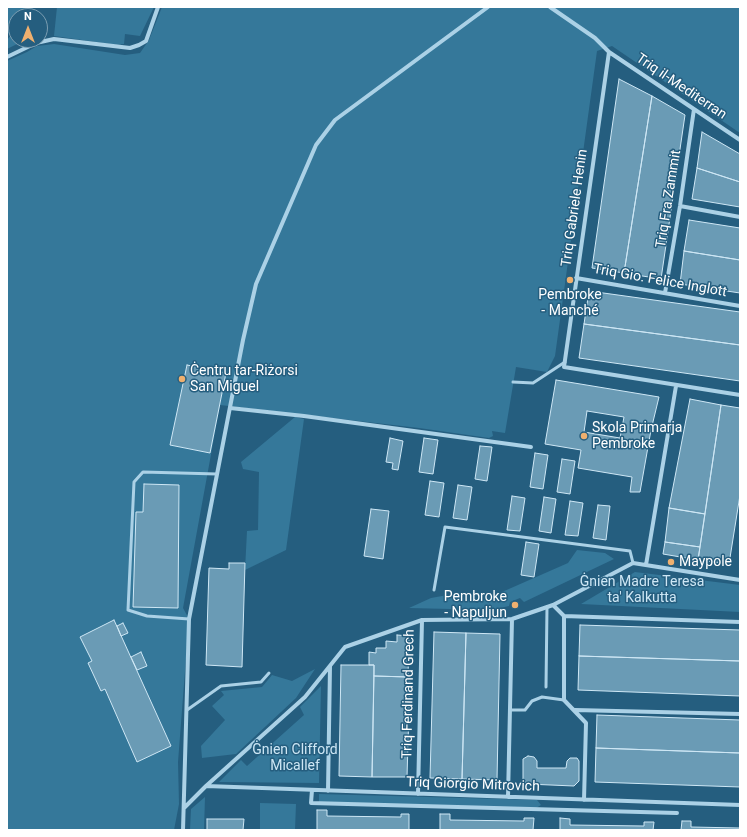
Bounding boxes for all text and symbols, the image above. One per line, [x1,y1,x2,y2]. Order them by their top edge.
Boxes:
north arrow [8,8,48,48]
text: N [24,10,32,23]
street label: Triq il-Mediterran [633,51,729,123]
street label: Triq Gabriele Henin [558,148,592,268]
street label: Triq Fra Zammit [653,149,685,249]
street label: Triq Gio. Felice Inglott [592,261,728,301]
marker: Pembroke - Manché [565,275,575,285]
place label: Pembroke - Manché [538,287,602,320]
place label: Ċentru tar-Riżorsi San Miguel [190,363,298,396]
marker: Ċentru tar-Riżorsi San Miguel [177,374,187,384]
place label: Skola Primarja Pembroke [592,420,682,452]
marker: Skola Primarja Pembroke [579,431,589,441]
place label: Maypole [679,554,732,570]
marker: Maypole [666,557,676,567]
park label: Ġnien Madre Teresa ta' Kalkutta [580,574,704,606]
place label: Pembroke - Napuljun [444,589,507,622]
marker: Pembroke - Napuljun [510,600,520,610]
street label: Triq Ferdinand Grech [399,629,419,759]
park label: Ġnien Clifford Micallef [252,742,338,774]
street label: Triq Giorgio Mitrovich [406,774,540,796]

